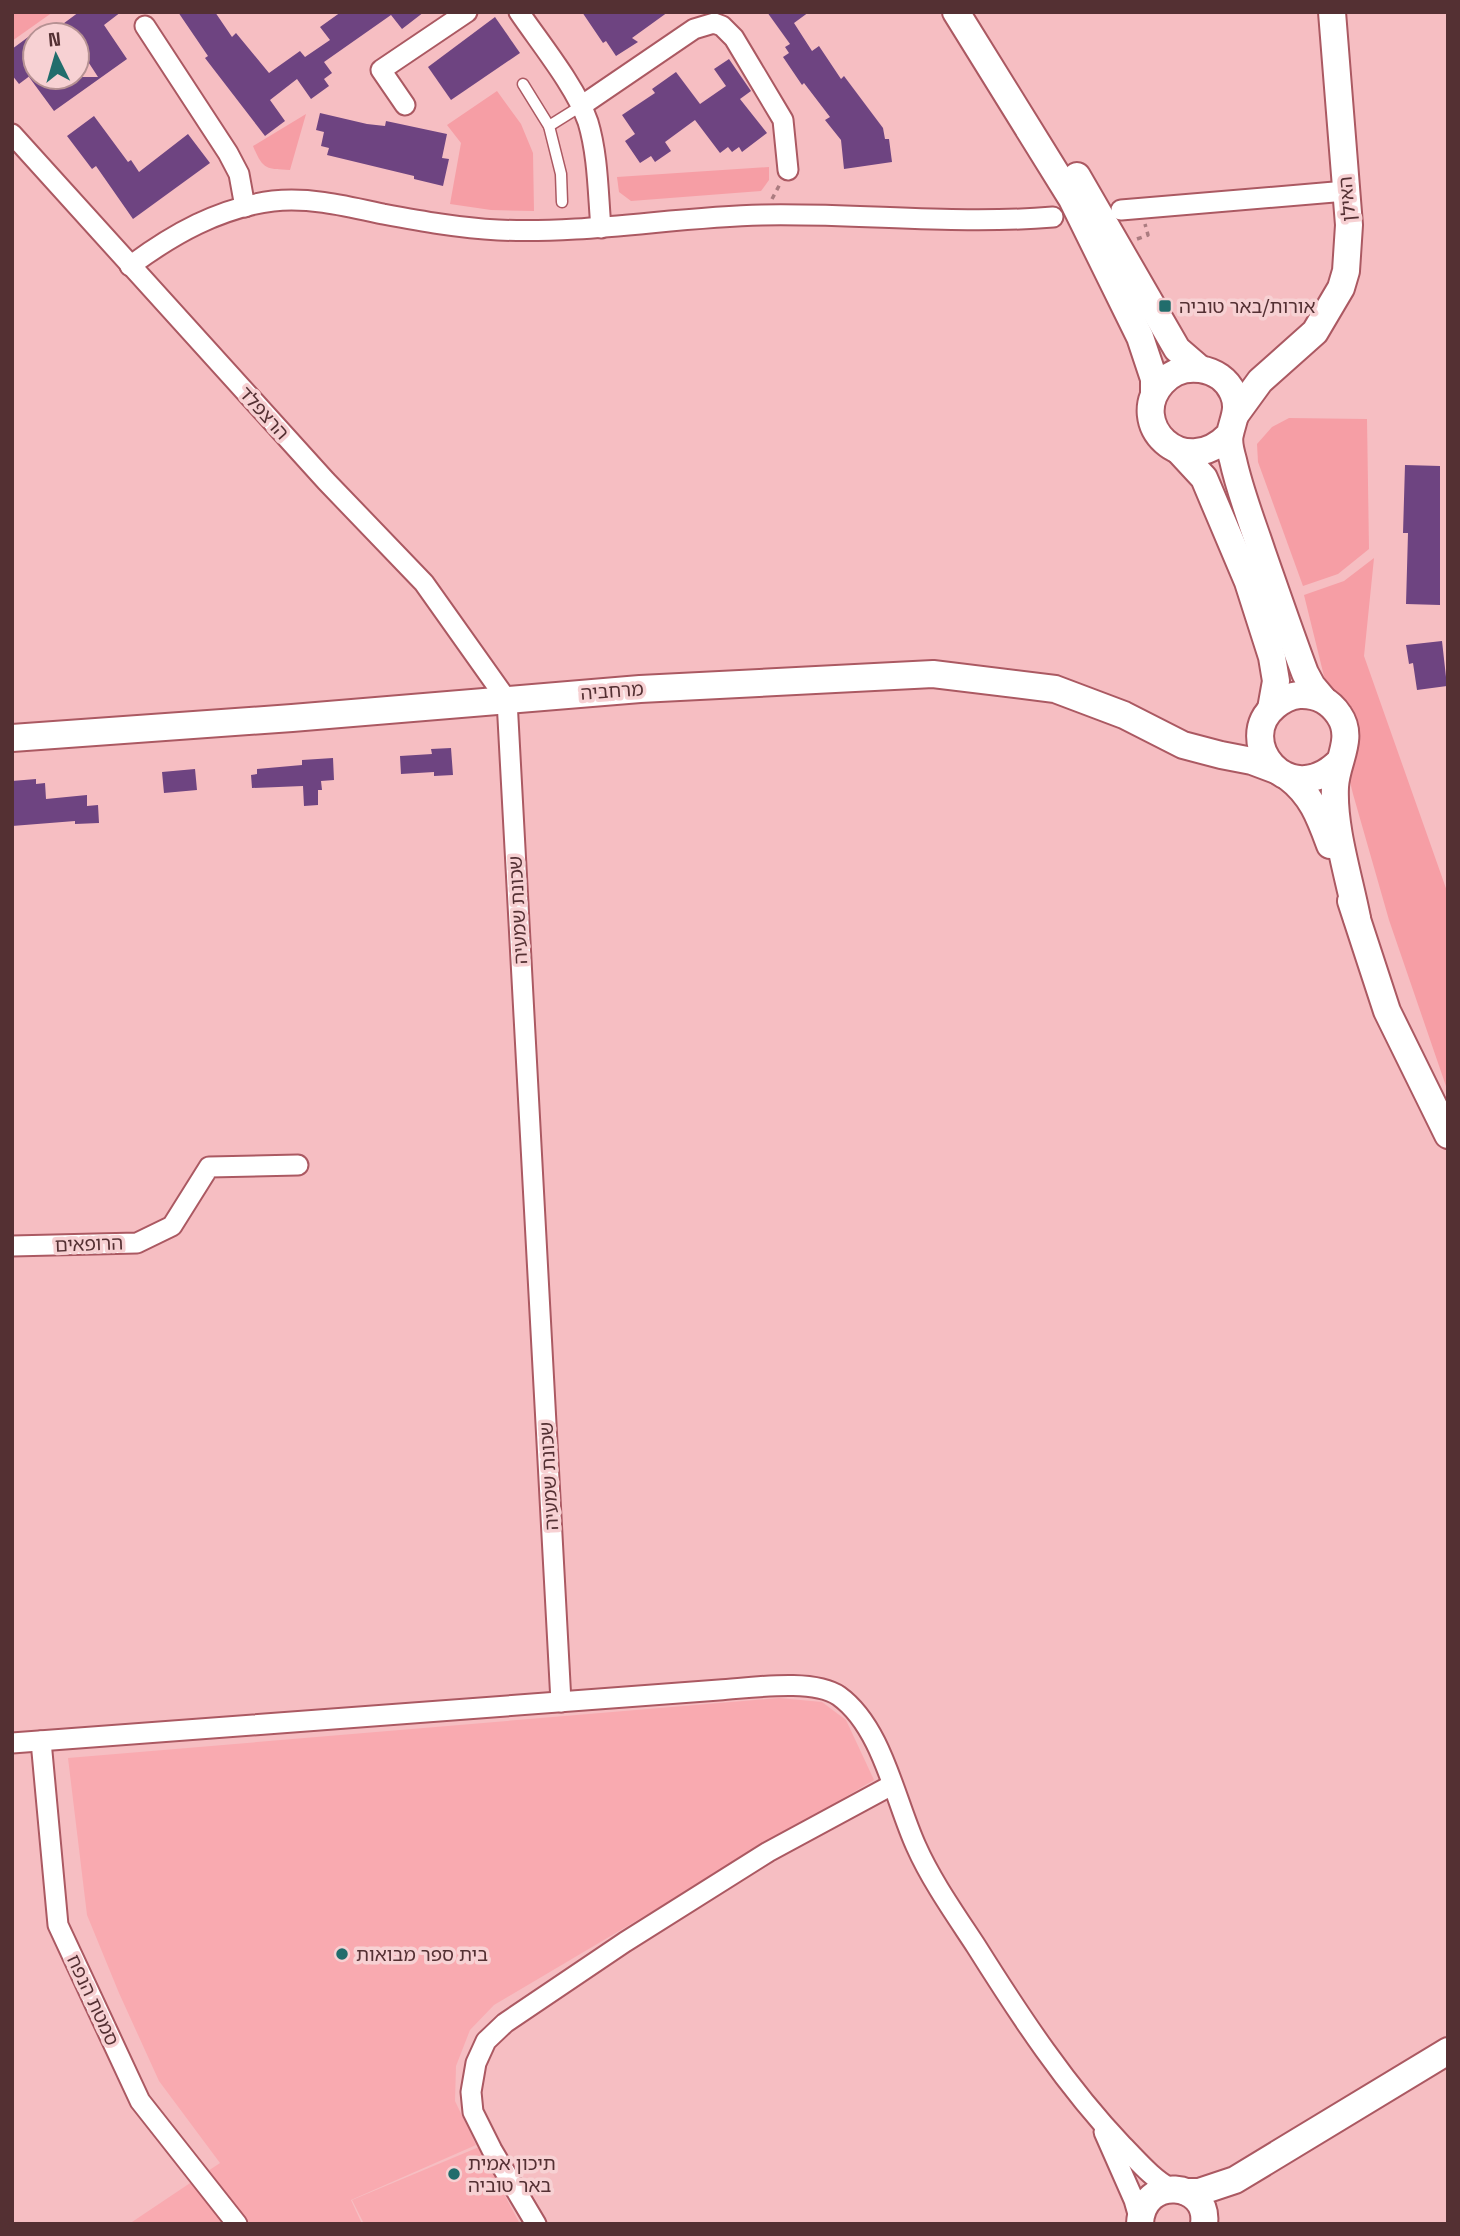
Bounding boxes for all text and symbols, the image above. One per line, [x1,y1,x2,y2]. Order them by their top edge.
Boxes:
north arrow [21,21,91,91]
text: N [47,27,62,53]
street label: האילן [1333,175,1361,223]
place label: אורות/באר טוביה [1179,294,1316,319]
marker: אורות/באר טוביה [1157,298,1173,314]
street label: הרצפלד [233,381,295,445]
street label: מרחביה [580,676,644,706]
street label: שכונת שמעיה [503,855,533,965]
street label: הרופאים [54,1230,124,1258]
street label: שכונת שמעיה [534,1421,564,1531]
place label: בית ספר מבואות [356,1942,488,1967]
marker: בית ספר מבואות [334,1946,350,1962]
street label: סמטת הנפח [61,1950,125,2050]
place label: תיכון אמית באר טוביה [468,2151,556,2198]
marker: תיכון אמית באר טוביה [446,2166,462,2182]

